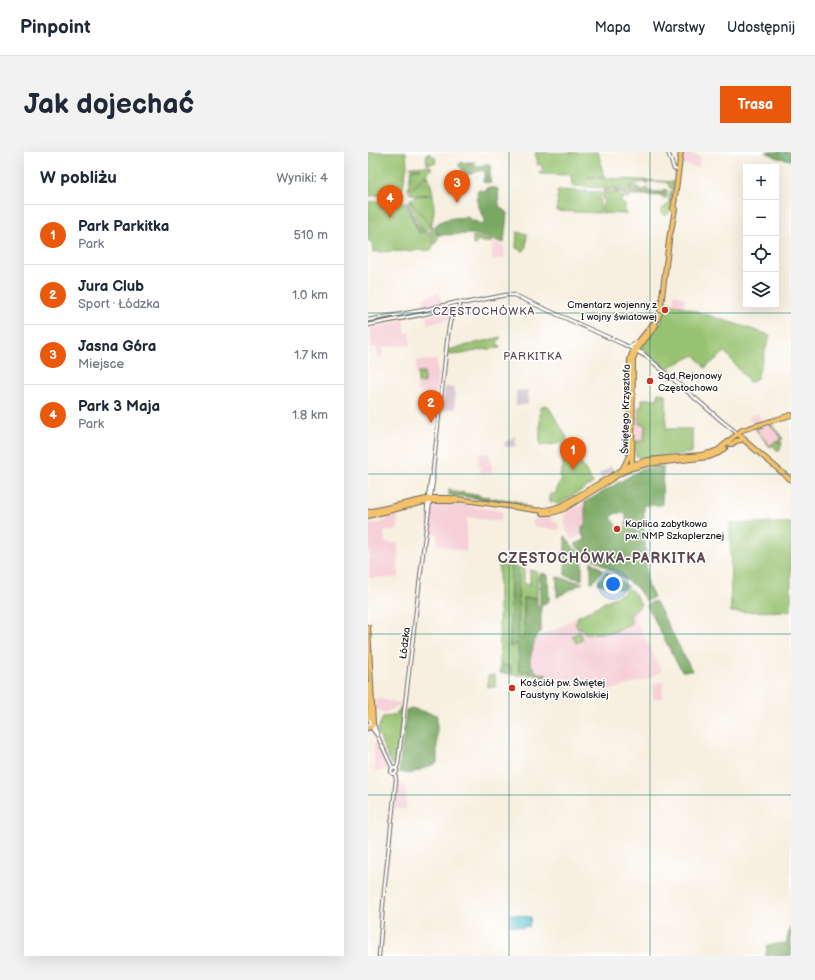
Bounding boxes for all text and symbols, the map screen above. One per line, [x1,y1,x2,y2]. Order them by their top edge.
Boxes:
text: Pinpoint [20,16,91,39]
text: Mapa [595,19,631,36]
text: Warstwy [653,19,705,36]
text: Udostępnij [727,19,795,36]
button: Trasa [720,86,791,123]
text: Jak dojechać [24,88,194,121]
map controls [743,164,779,308]
button: + [743,164,779,200]
text: W pobliżu [40,168,117,188]
text: Wyniki: 4 [277,170,328,186]
pin: 3 [444,170,470,203]
pin: 4 [377,185,403,218]
button: − [743,200,779,236]
text: Park Parkitka [78,217,169,236]
text: 1 [50,227,56,243]
text: 510 m [294,227,328,243]
text: Park [78,236,104,252]
button: locate [743,236,779,272]
button: layers [743,272,779,308]
text: Jura Club [78,277,144,296]
text: 2 [49,287,57,303]
text: 1.0 km [292,287,328,303]
text: Sport · Łódzka [78,296,160,312]
place label: Cmentarz wojenny z I wojny światowej [567,299,657,323]
district label: CZĘSTOCHÓWKA [433,304,535,318]
marker: Cmentarz wojenny z I wojny światowej [660,305,670,315]
text: Jasna Góra [78,337,156,356]
text: 3 [49,347,57,363]
text: 1.7 km [294,347,328,363]
district label: PARKITKA [503,350,563,363]
text: Miejsce [78,356,124,372]
street label: Świętego Krzysztofa [619,364,633,454]
place label: Sąd Rejonowy Częstochowa [658,370,723,394]
marker: Sąd Rejonowy Częstochowa [645,376,655,386]
pin: 2 [418,390,444,423]
text: Park 3 Maja [78,397,160,416]
text: 4 [49,407,57,423]
text: 1.8 km [292,407,328,423]
text: Park [78,416,104,432]
pin: 1 [560,437,586,470]
place label: Kaplica zabytkowa pw. NMP Szkaplerznej [625,518,724,542]
marker: Kaplica zabytkowa pw. NMP Szkaplerznej [612,524,622,534]
district label: CZĘSTOCHÓWKA-PARKITKA [498,548,706,567]
your location [603,574,623,594]
street label: Łódzka [397,626,413,660]
place label: Kościół pw. Świętej Faustyny Kowalskiej [520,677,609,701]
marker: Kościół pw. Świętej Faustyny Kowalskiej [507,683,517,693]

